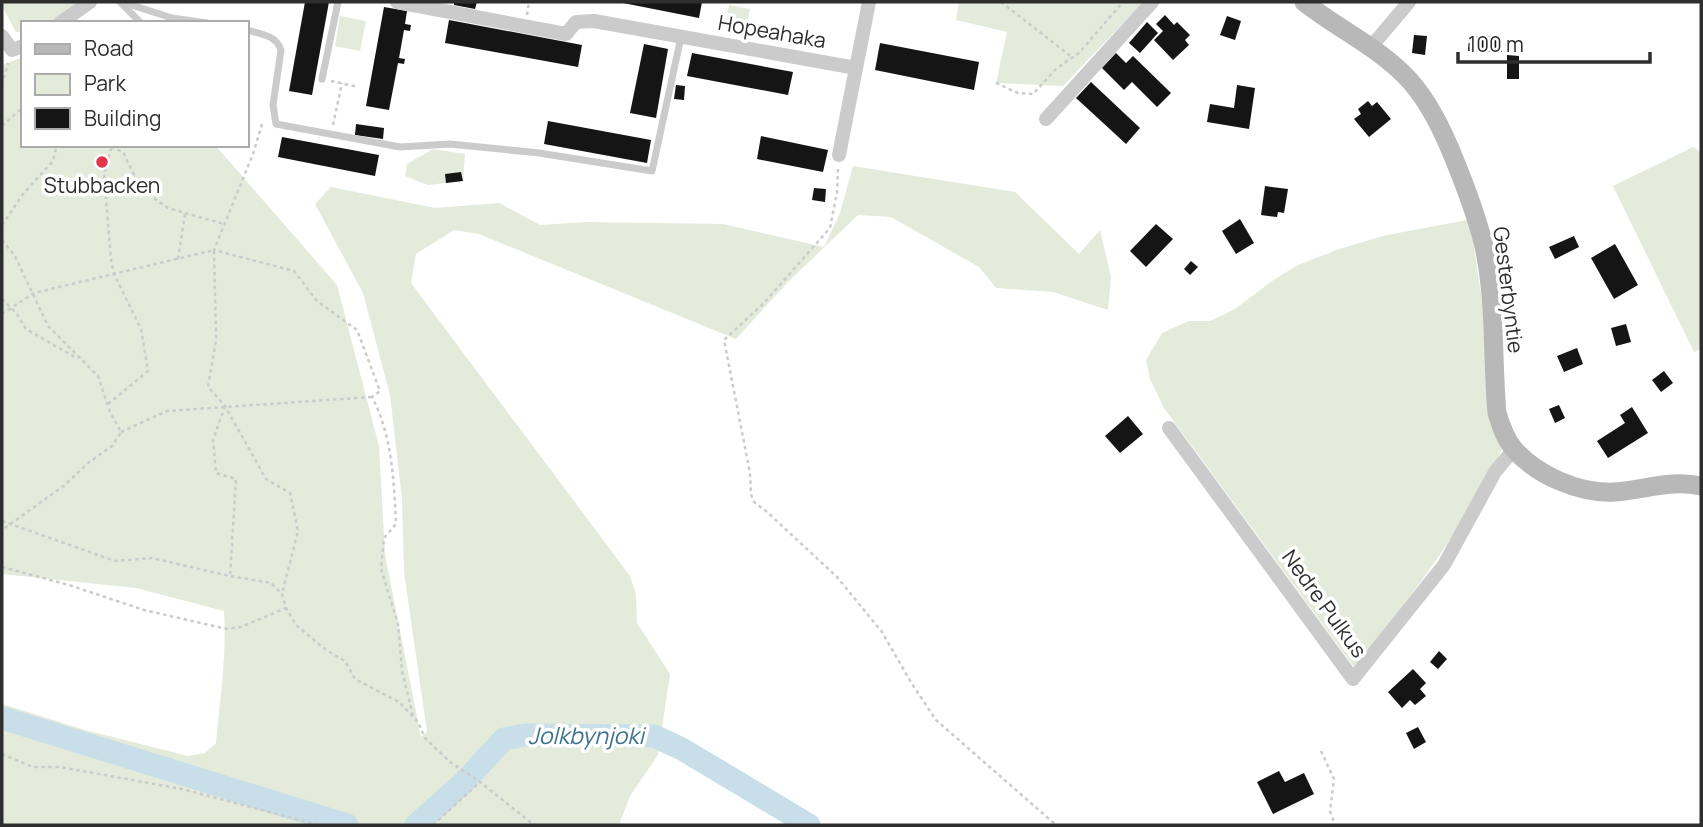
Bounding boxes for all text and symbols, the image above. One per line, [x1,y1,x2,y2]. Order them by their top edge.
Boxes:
street label: Hopeahaka [716,8,828,54]
legend [21,21,248,147]
scale bar [1458,21,1650,65]
text: 100 m [1468,30,1524,58]
text: Road [84,34,134,62]
text: Park [84,69,126,97]
text: Building [84,104,161,132]
marker: Stubbacken [94,154,110,170]
place label: Stubbacken [44,171,160,199]
street label: Gesterbyntie [1487,225,1531,355]
street label: Nedre Pulkus [1276,544,1373,663]
water label: Jolkbynjoki [528,719,647,751]

